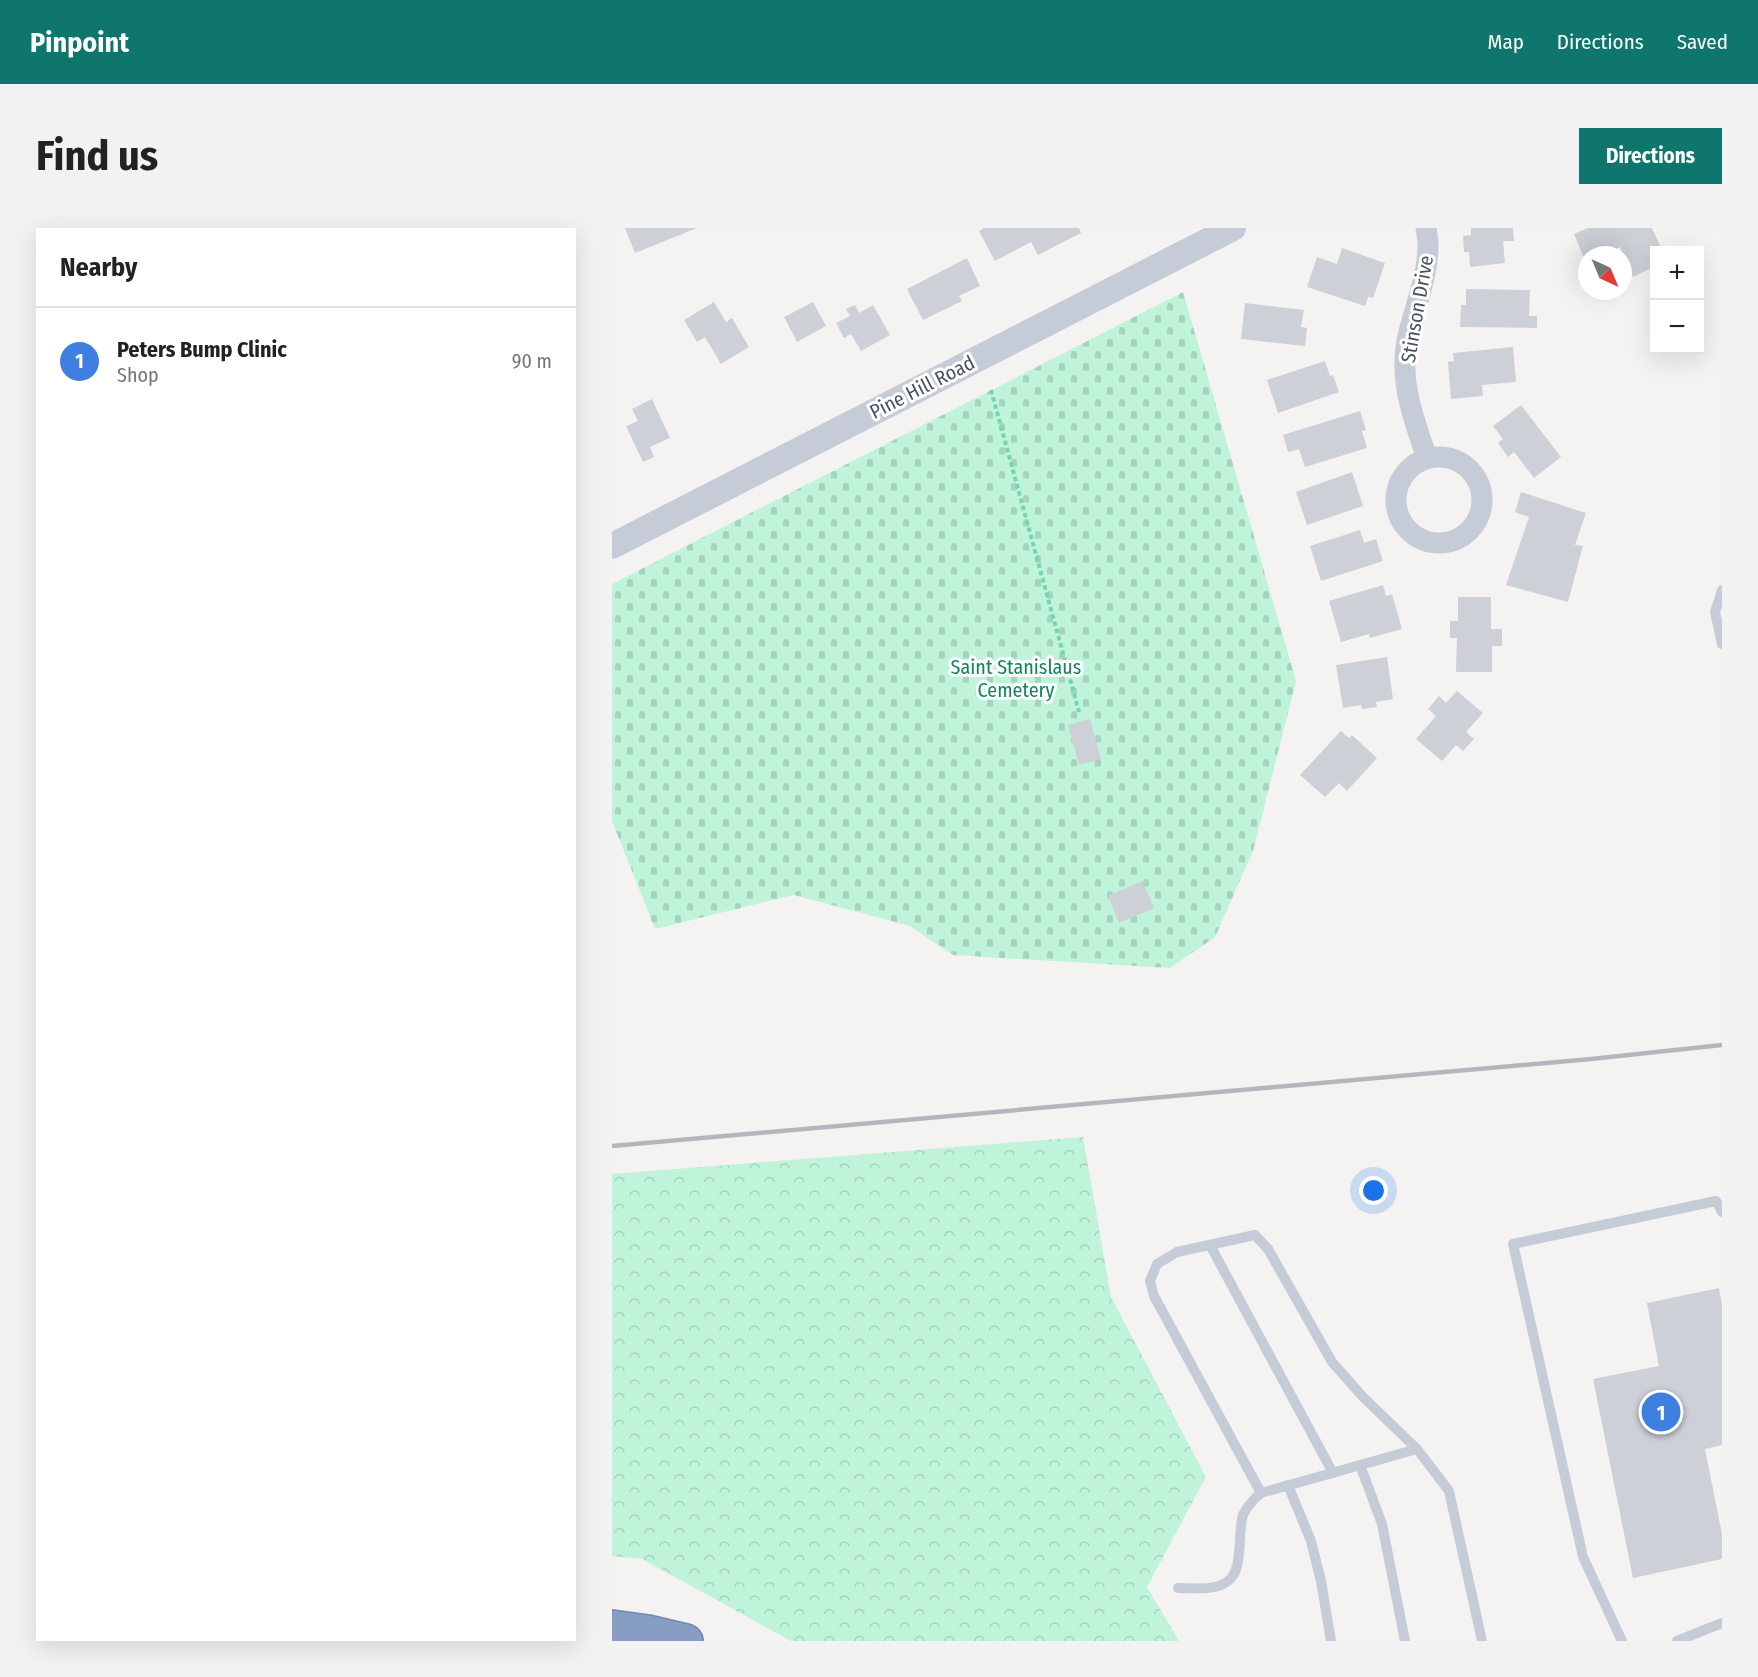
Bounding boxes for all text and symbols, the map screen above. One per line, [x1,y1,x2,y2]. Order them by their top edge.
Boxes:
text: Pinpoint [30,26,129,59]
text: Map [1487,29,1524,55]
text: Directions [1557,29,1644,55]
text: Saved [1677,29,1728,55]
button: Directions [1579,128,1722,184]
text: Find us [36,131,158,181]
north arrow [1578,246,1632,300]
map controls [1650,246,1704,354]
button: + [1650,246,1704,300]
text: Nearby [60,252,137,283]
street label: Stinson Drive [1396,253,1438,365]
button: − [1650,300,1704,354]
text: Peters Bump Clinic [117,336,287,363]
text: 1 [75,349,84,373]
text: 90 m [512,349,552,373]
street label: Pine Hill Road [866,350,978,424]
text: Shop [117,363,159,387]
park label: Saint Stanislaus Cemetery [951,655,1081,702]
your location [1359,1176,1388,1205]
pin: 1 [1642,1390,1680,1434]

